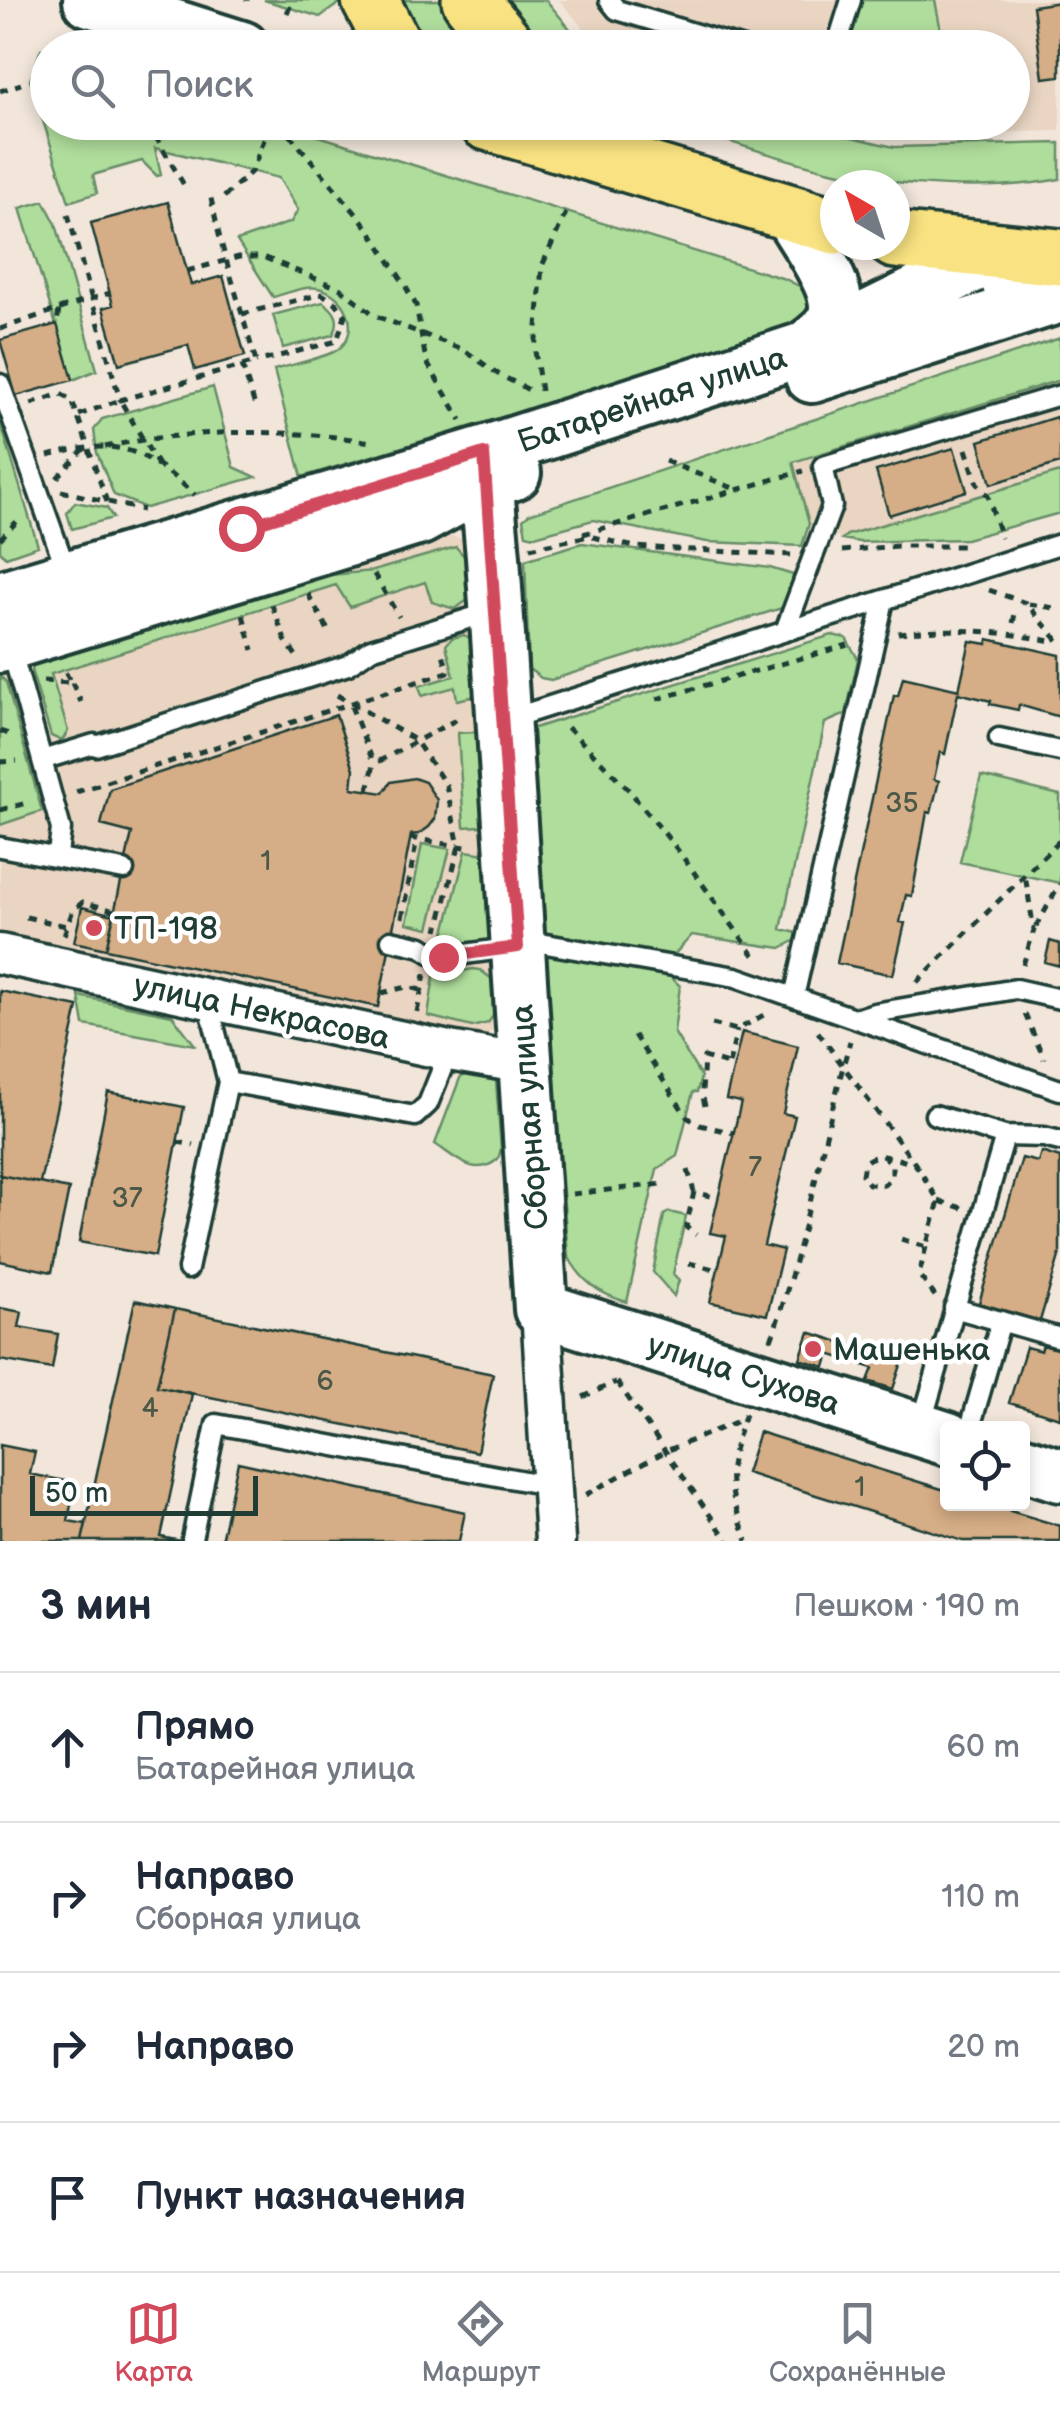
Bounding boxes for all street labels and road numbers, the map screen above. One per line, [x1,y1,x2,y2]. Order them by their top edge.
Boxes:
street label: Батарейная улица [513,339,792,462]
street label: улица Некрасова [130,966,393,1059]
street label: Сборная улица [503,1003,558,1231]
street label: улица Сухова [642,1326,845,1425]

